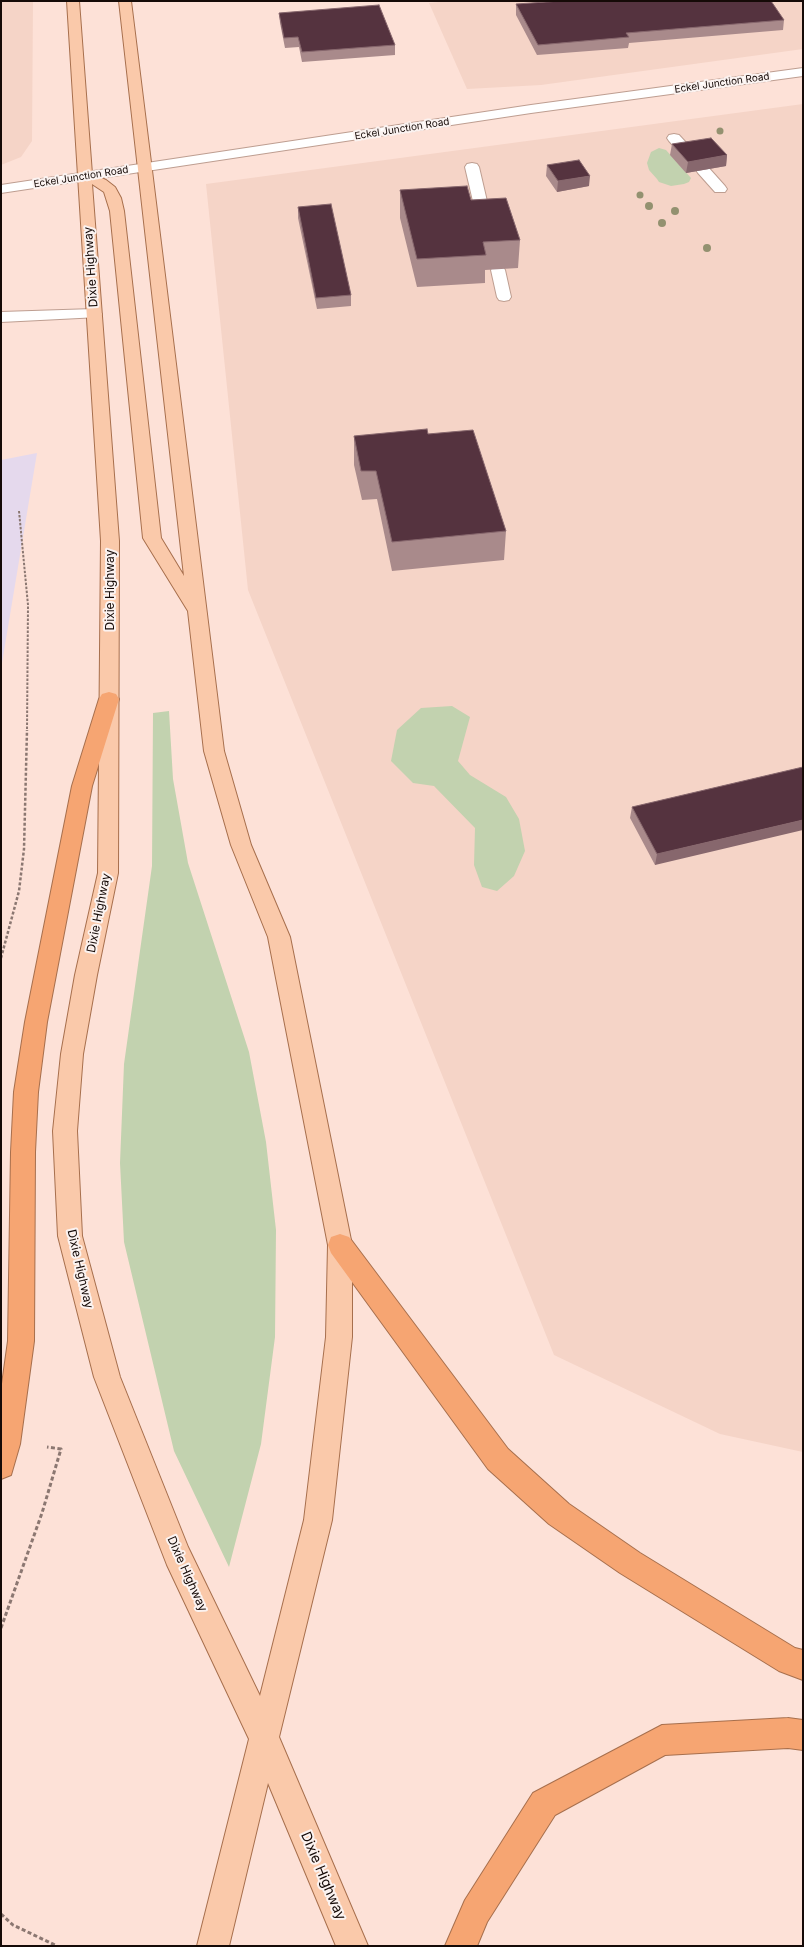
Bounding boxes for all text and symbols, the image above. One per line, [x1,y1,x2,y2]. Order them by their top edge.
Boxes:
street label: Eckel Junction Road [674,70,770,96]
street label: Eckel Junction Road [354,116,450,142]
street label: Eckel Junction Road [33,164,129,190]
street label: Dixie Highway [81,226,101,308]
street label: Dixie Highway [103,550,117,630]
street label: Dixie Highway [84,872,114,954]
street label: Dixie Highway [64,1228,96,1310]
street label: Dixie Highway [164,1534,210,1614]
street label: Dixie Highway [297,1829,349,1923]

